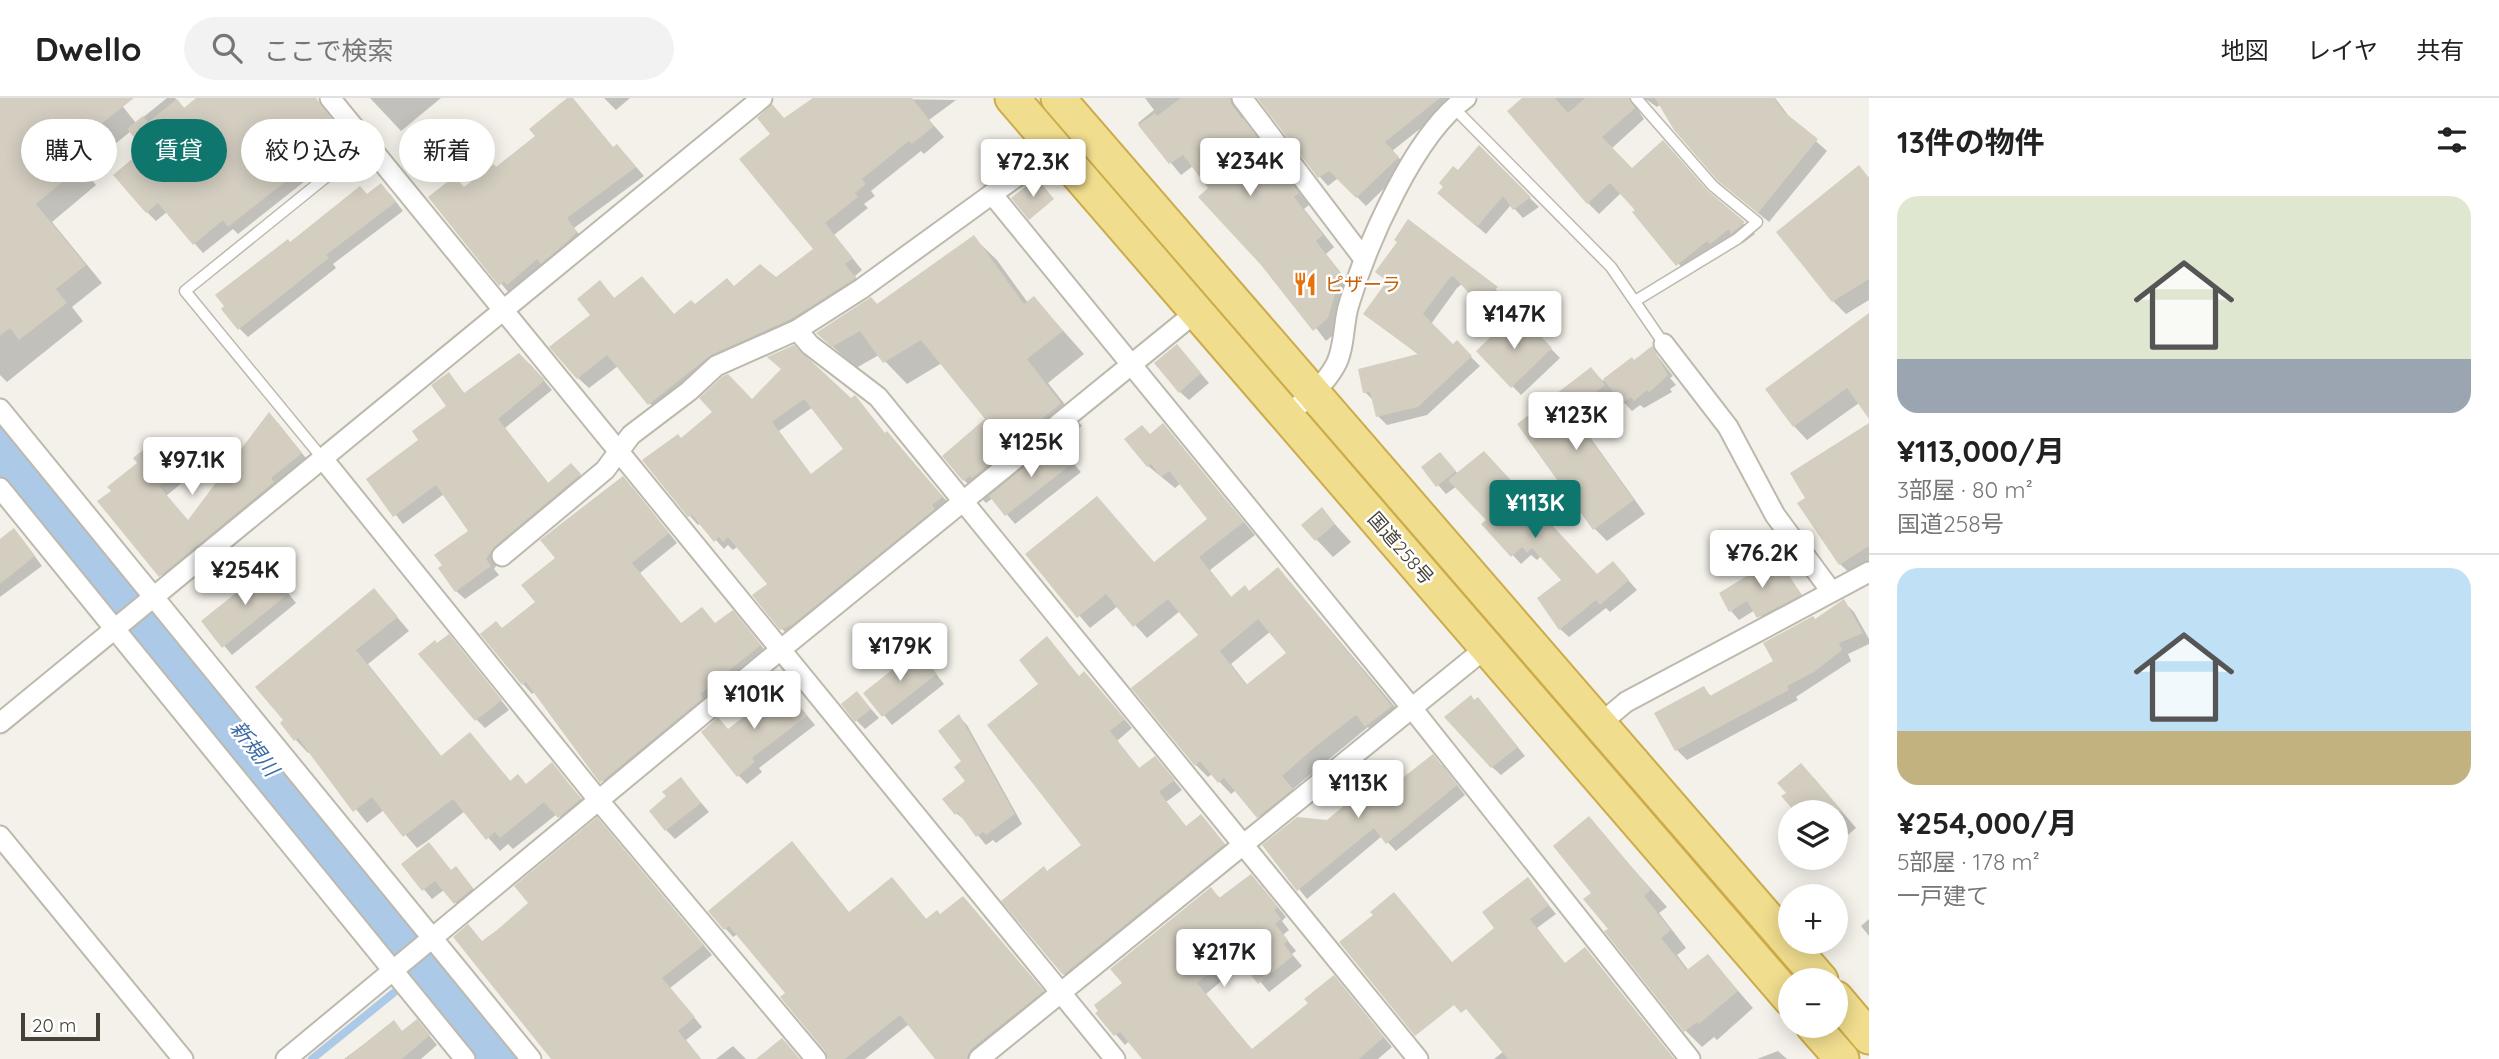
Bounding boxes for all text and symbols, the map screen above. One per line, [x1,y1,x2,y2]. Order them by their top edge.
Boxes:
search box [184,17,674,80]
text: Dwello [35,28,142,69]
icon: search [208,29,246,67]
text: ここで検索 [264,34,394,67]
text: 地図 [2221,35,2269,65]
text: レイヤ [2307,35,2378,65]
text: 共有 [2416,35,2464,65]
chip: 購入 [21,119,117,182]
chip: 賃貸 [131,119,227,182]
chip: 絞り込み [241,119,385,182]
chip: 新着 [399,119,495,182]
icon: filters [2433,121,2471,159]
text: 13件の物件 [1897,123,2045,161]
pin: ¥234K [1201,139,1299,198]
pin: ¥72.3K [976,140,1090,199]
text: ¥234K [1216,146,1284,175]
text: ¥72.3K [997,147,1069,176]
icon: home [2121,242,2247,368]
restaurant icon: ピザーラ [1291,270,1319,298]
place label: ピザーラ [1325,272,1401,296]
pin: ¥147K [1465,292,1563,351]
text: ¥147K [1482,299,1546,328]
pin: ¥123K [1527,392,1625,452]
text: ¥123K [1544,400,1608,429]
pin: ¥125K [982,420,1080,479]
text: ¥125K [999,427,1063,456]
text: ¥113,000/月 [1897,432,2065,470]
pin: ¥97.1K [135,438,249,497]
text: ¥97.1K [159,445,225,474]
text: 3部屋 · 80 m² [1897,475,2033,504]
pin: ¥113K [1486,480,1584,540]
text: ¥113K [1505,488,1565,517]
street label: 国道258号 [1363,507,1439,589]
text: 国道258号 [1897,509,2004,538]
pin: ¥76.2K [1705,531,1819,590]
text: ¥76.2K [1726,538,1798,567]
pin: ¥254K [196,547,294,607]
text: ¥254K [211,555,279,584]
icon: home [2121,614,2247,740]
pin: ¥179K [851,624,949,683]
text: ¥179K [868,631,932,660]
pin: ¥101K [705,672,803,731]
text: ¥101K [724,679,784,708]
water label: 新規川 [225,715,286,782]
pin: ¥113K [1309,760,1407,820]
text: ¥113K [1328,768,1388,797]
map controls [1778,800,1848,1038]
button: layers [1778,800,1848,870]
text: ¥254,000/月 [1897,804,2077,842]
text: 5部屋 · 178 m² [1897,847,2040,876]
text: 一戸建て [1897,881,1989,910]
button: + [1778,884,1848,954]
pin: ¥217K [1175,930,1273,989]
text: ¥217K [1192,937,1256,966]
button: − [1778,968,1848,1038]
scale bar [21,1010,100,1042]
text: 20 m [32,1013,76,1037]

